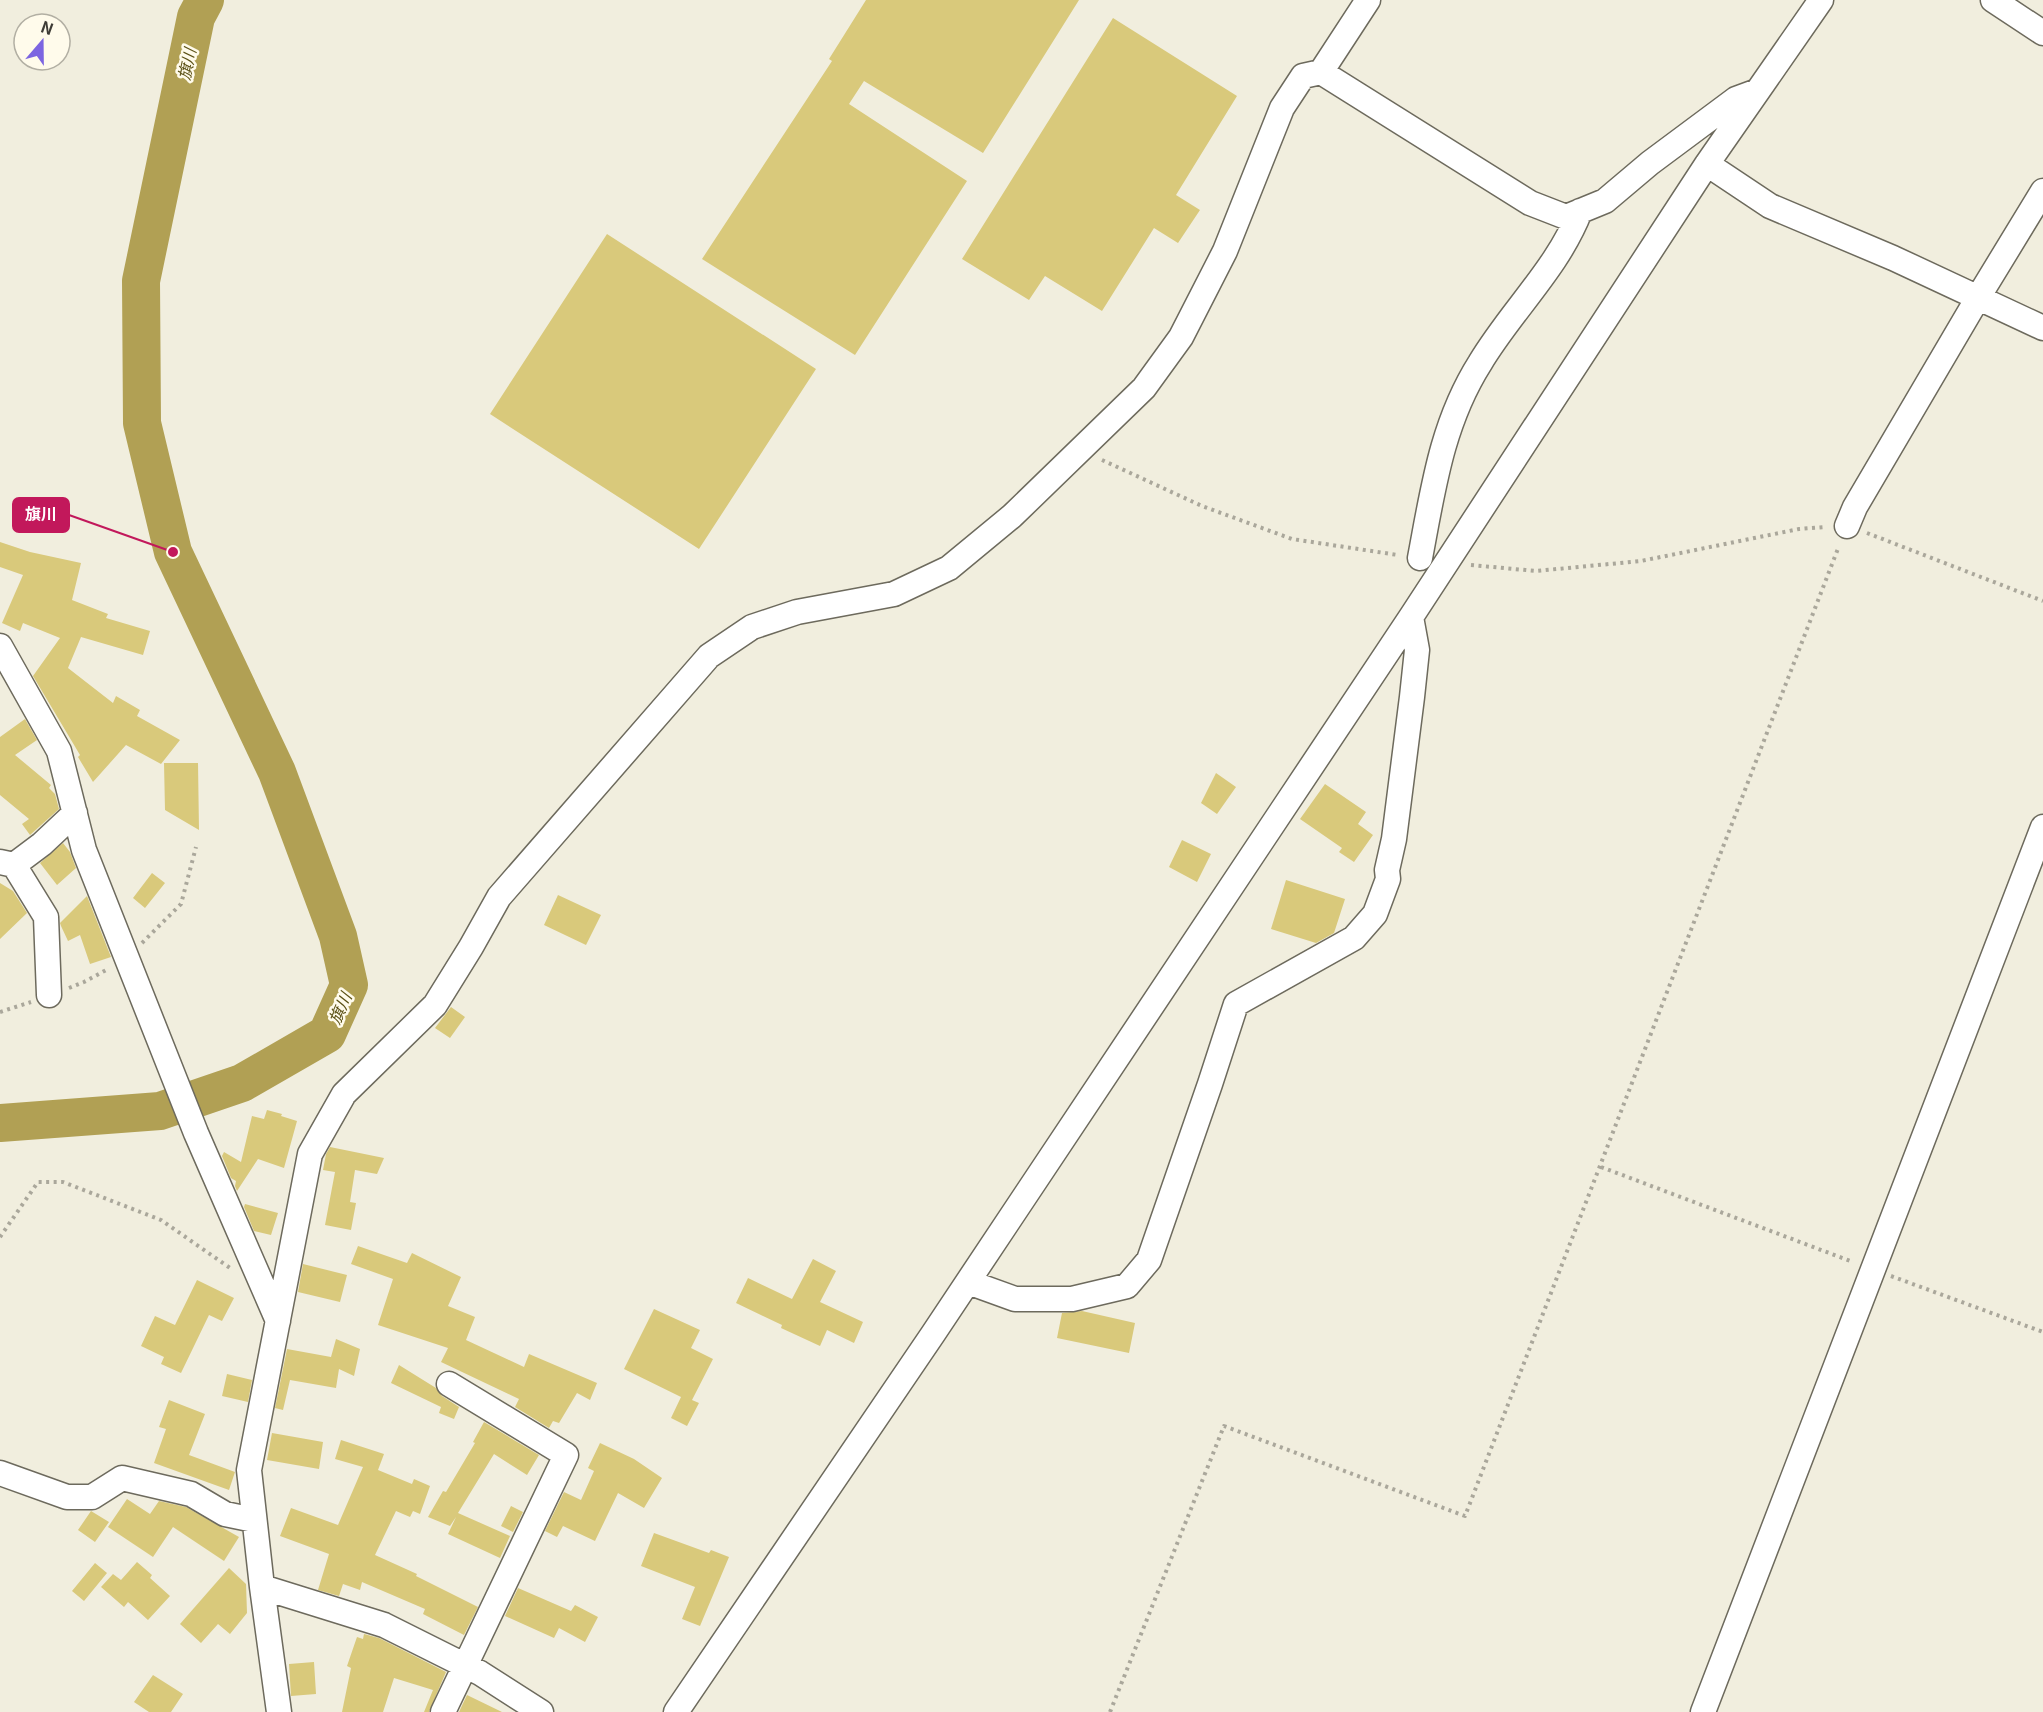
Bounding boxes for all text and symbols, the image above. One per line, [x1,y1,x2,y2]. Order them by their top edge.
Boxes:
north arrow [12,12,72,72]
text: N [38,14,57,40]
water label: 旗川 [171,44,201,82]
callout: 旗川 [13,498,69,532]
text: 旗川 [25,501,57,525]
water label: 旗川 [322,987,357,1028]

